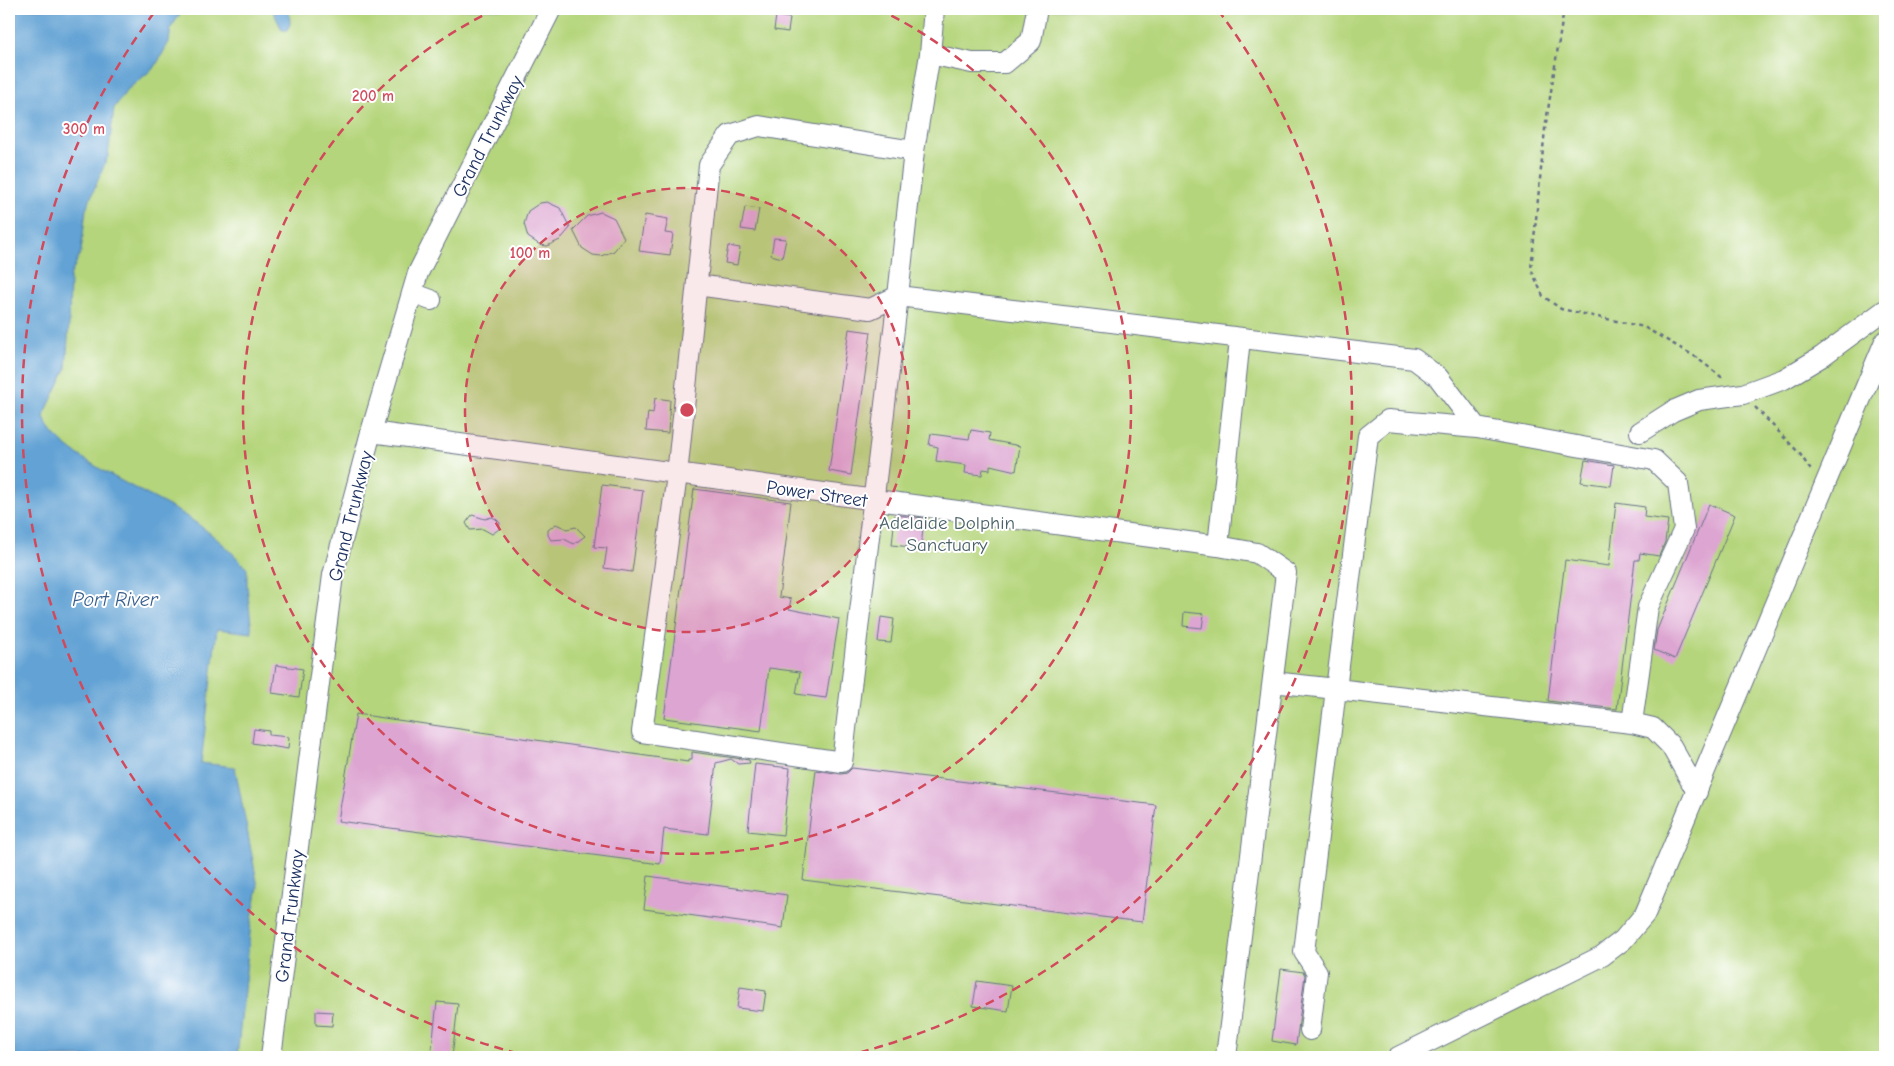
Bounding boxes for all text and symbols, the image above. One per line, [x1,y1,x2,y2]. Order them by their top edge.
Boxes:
street label: Grand Trunkway [448,71,528,201]
text: 200 m [352,87,394,105]
text: 300 m [63,120,105,138]
text: 100 m [510,244,550,262]
centre of rings [678,401,696,419]
street label: Grand Trunkway [324,448,378,584]
street label: Power Street [765,476,869,512]
park label: Adelaide Dolphin Sanctuary [879,512,1015,556]
water label: Port River [72,588,159,611]
street label: Grand Trunkway [271,848,309,984]

